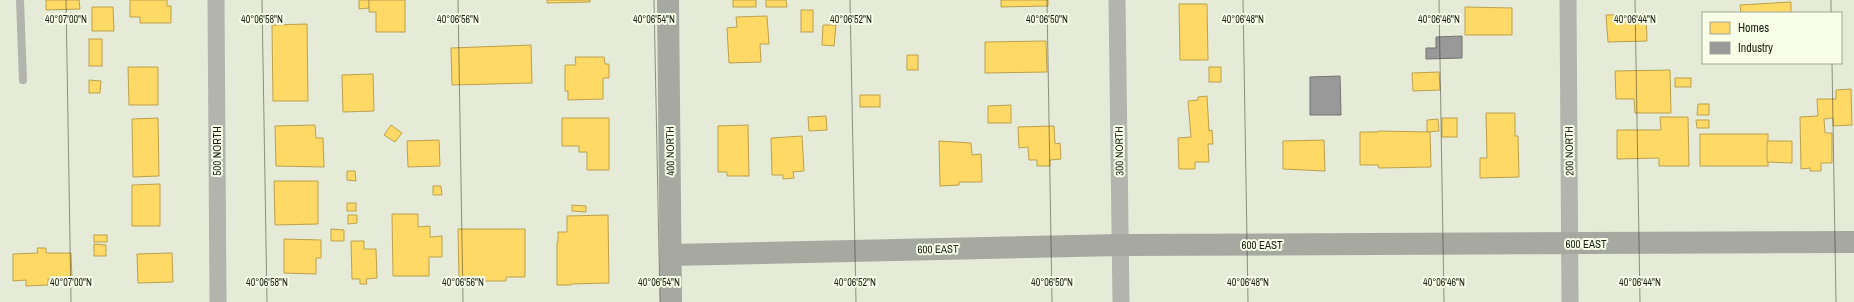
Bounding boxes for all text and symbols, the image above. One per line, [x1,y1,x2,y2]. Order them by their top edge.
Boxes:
legend [1702,12,1842,64]
text: 40°07'00"N [45,13,87,26]
text: 40°06'58"N [241,13,283,26]
text: 40°06'56"N [437,13,479,26]
text: 40°06'54"N [633,13,675,26]
text: 40°06'52"N [830,13,872,26]
text: 40°06'50"N [1026,13,1068,26]
text: 40°06'48"N [1222,13,1264,26]
text: 40°06'46"N [1418,13,1460,26]
text: 40°06'44"N [1614,13,1656,26]
text: Homes [1738,20,1769,36]
text: Industry [1738,40,1773,56]
street label: 500 NORTH [210,126,224,176]
street label: 400 NORTH [663,126,677,176]
street label: 300 NORTH [1112,126,1126,176]
street label: 200 NORTH [1562,126,1576,176]
street label: 600 EAST [1565,237,1607,251]
street label: 600 EAST [1241,238,1283,252]
street label: 600 EAST [917,242,959,256]
text: 40°07'00"N [50,276,92,289]
text: 40°06'58"N [246,276,288,289]
text: 40°06'56"N [442,276,484,289]
text: 40°06'54"N [638,276,680,289]
text: 40°06'52"N [834,276,876,289]
text: 40°06'50"N [1031,276,1073,289]
text: 40°06'48"N [1227,276,1269,289]
text: 40°06'46"N [1423,276,1465,289]
text: 40°06'44"N [1619,276,1661,289]

